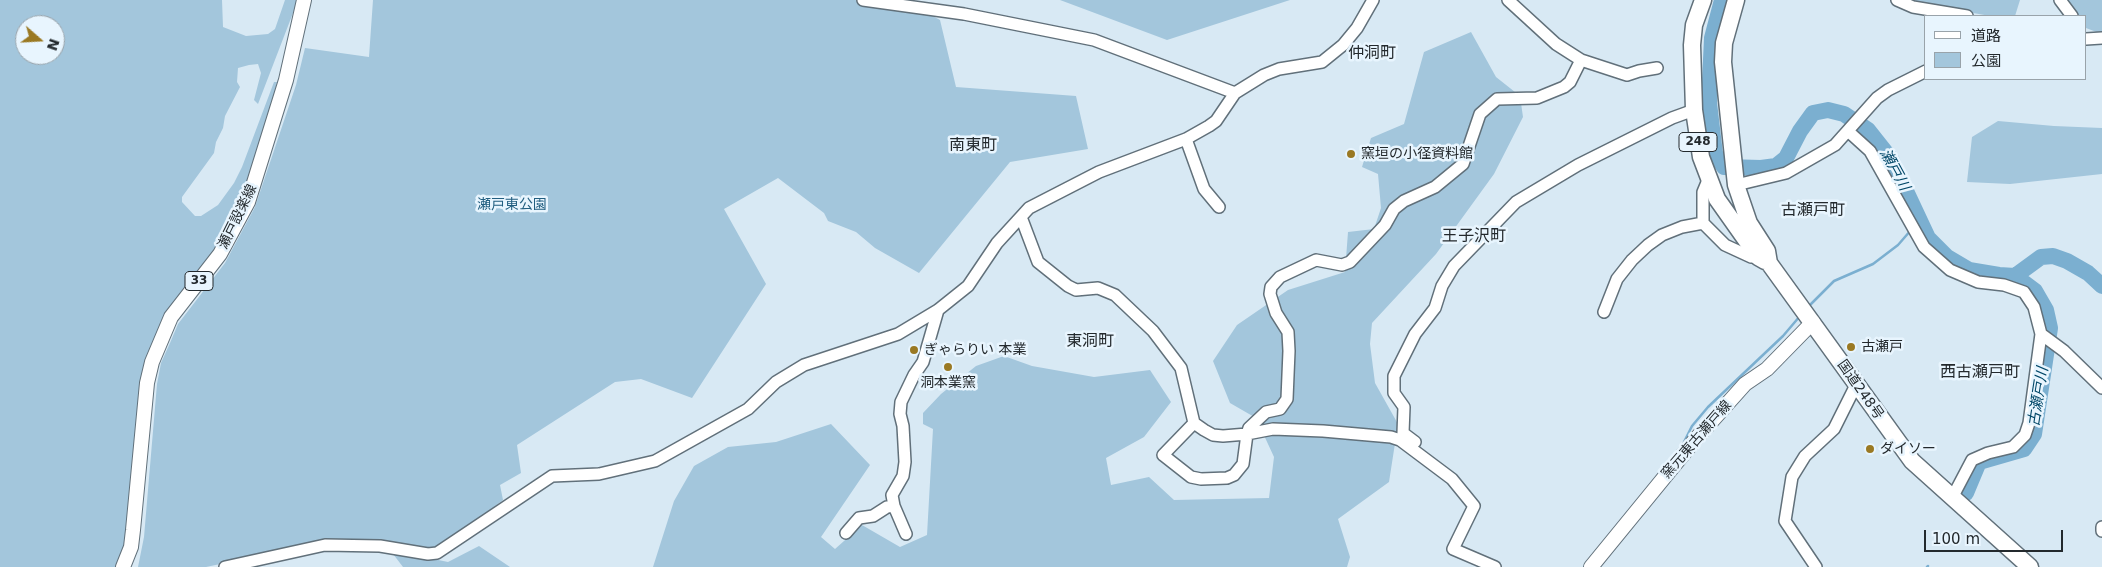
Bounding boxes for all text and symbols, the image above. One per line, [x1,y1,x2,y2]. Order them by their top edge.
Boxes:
north arrow [15,15,65,65]
legend [1924,15,2087,80]
text: 道路 [1971,27,2001,45]
text: N [44,36,63,53]
district label: 仲洞町 [1348,44,1396,64]
text: 公園 [1971,52,2001,70]
road number: 248 [1679,132,1717,152]
district label: 南東町 [949,136,997,156]
place label: 窯垣の小径資料館 [1361,146,1473,162]
water label: 瀬戸川 [1875,146,1913,194]
marker: 窯垣の小径資料館 [1345,148,1357,160]
street label: 瀬戸設楽線 [215,182,261,252]
park label: 瀬戸東公園 [477,197,547,213]
district label: 古瀬戸町 [1781,201,1845,221]
district label: 王子沢町 [1442,227,1506,247]
road number: 33 [185,272,213,290]
district label: 東洞町 [1066,332,1114,352]
place label: 古瀬戸 [1861,339,1903,355]
marker: 古瀬戸 [1845,341,1857,353]
place label: ぎゃらりい 本業 [924,342,1026,358]
marker: ぎゃらりい 本業 [908,344,920,356]
street label: 国道248号 [1833,357,1887,423]
marker: 洞本業窯 [942,361,954,373]
district label: 西古瀬戸町 [1940,363,2020,383]
water label: 古瀬戸川 [2025,366,2053,428]
place label: 洞本業窯 [920,375,976,391]
street label: 窯元東古瀬戸線 [1659,398,1735,482]
place label: ダイソー [1880,441,1936,457]
marker: ダイソー [1864,443,1876,455]
scale bar [1927,520,2066,552]
text: 100 m [1932,530,1980,548]

